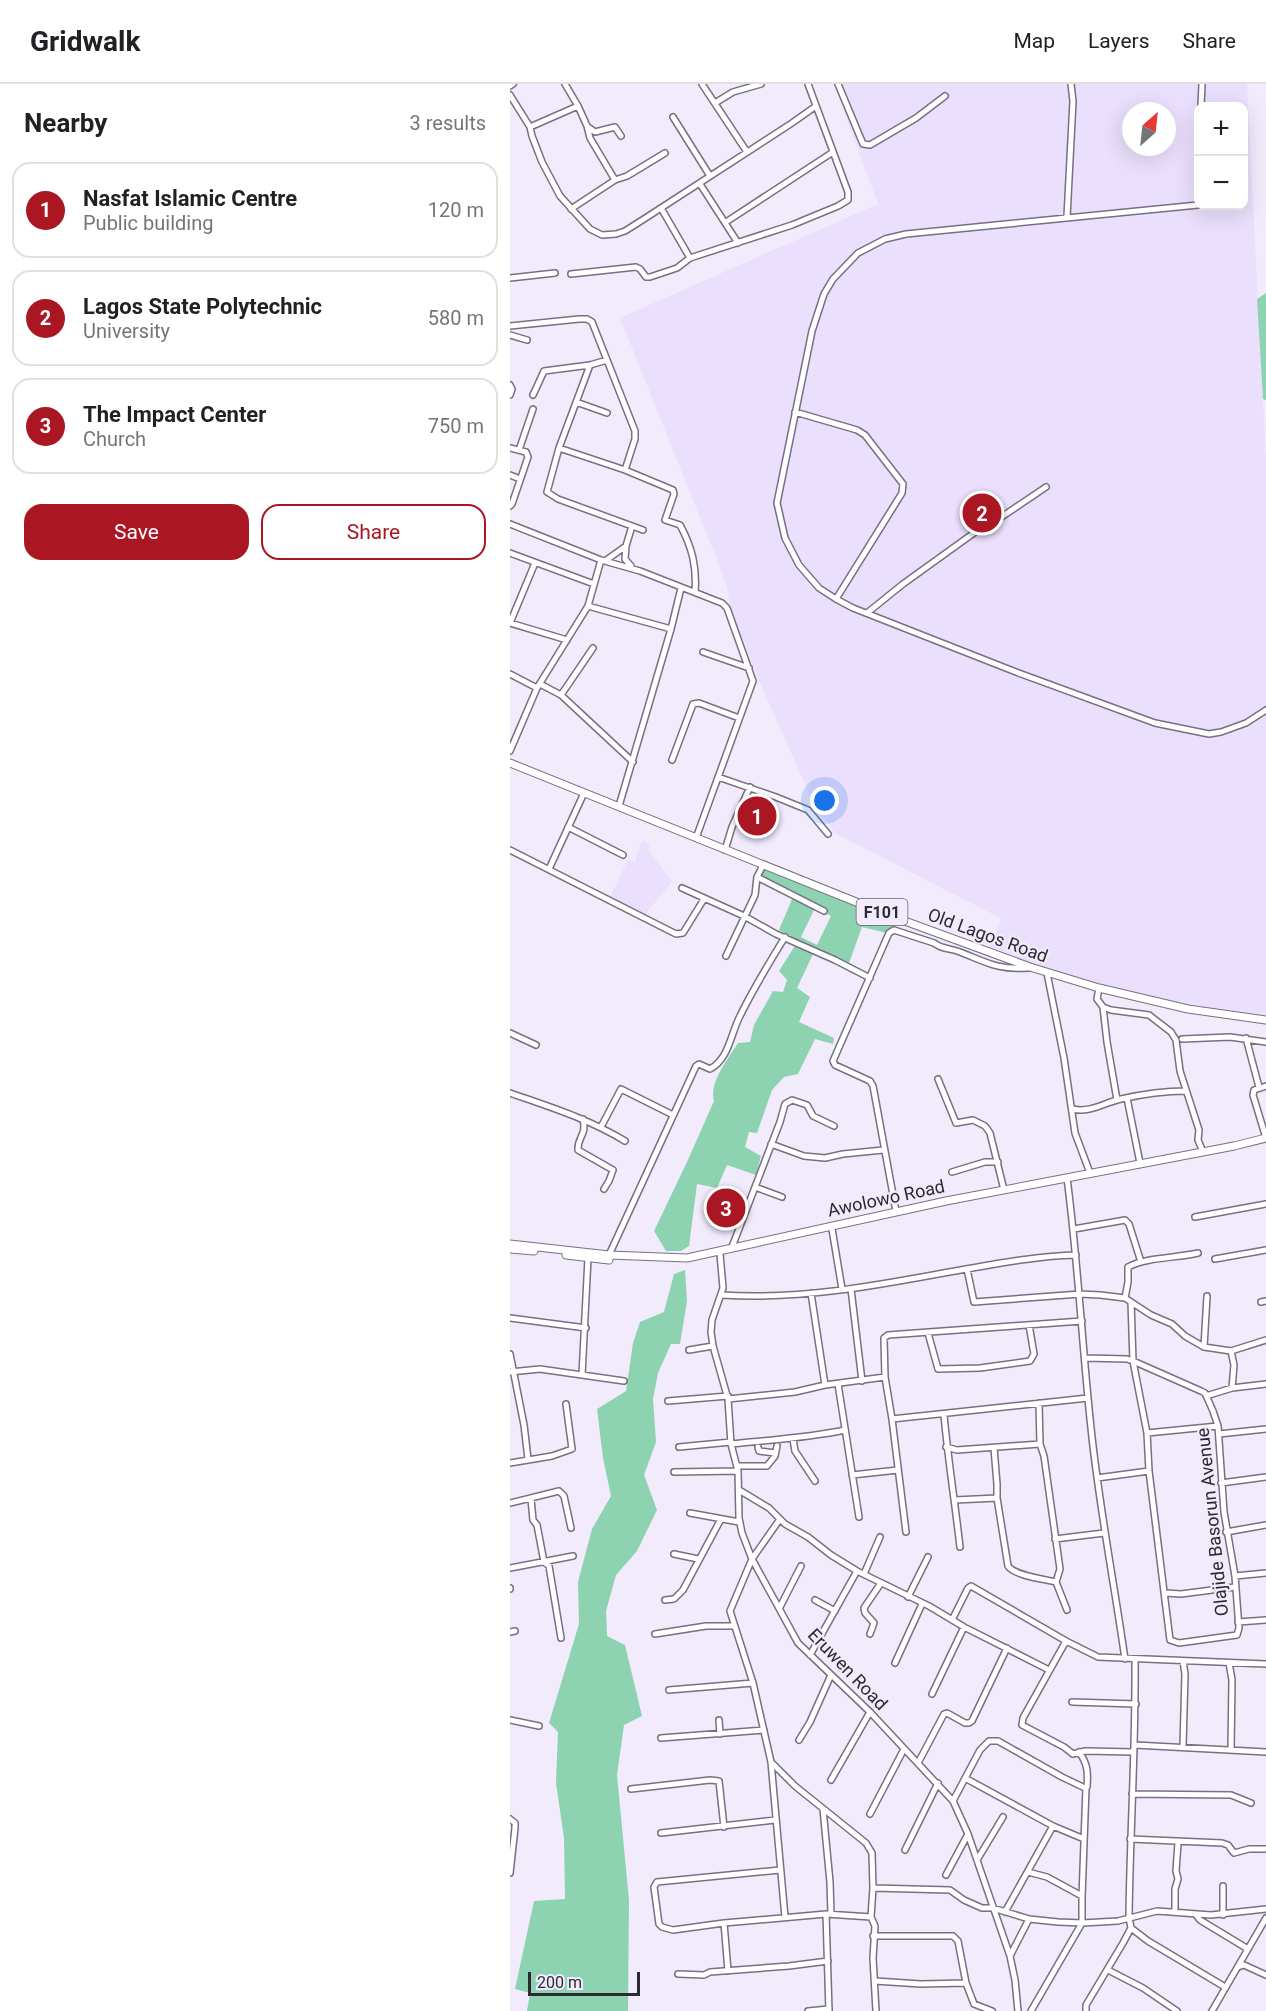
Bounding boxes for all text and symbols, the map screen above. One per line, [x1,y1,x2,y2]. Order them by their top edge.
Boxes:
text: Gridwalk [30,25,140,58]
text: Map [1013,29,1055,53]
text: Layers [1088,29,1149,53]
text: Share [1182,29,1236,53]
north arrow [1122,102,1176,156]
map controls [1194,102,1248,210]
button: + [1194,102,1248,156]
text: Nearby [24,108,107,138]
text: 3 results [410,111,486,135]
button: − [1194,156,1248,210]
text: Nasfat Islamic Centre [83,186,297,211]
text: 1 [40,198,51,222]
text: 120 m [428,198,484,222]
text: Public building [83,211,213,235]
text: Lagos State Polytechnic [83,294,322,319]
text: 2 [40,306,51,330]
text: 580 m [428,306,484,330]
text: University [83,319,170,343]
text: The Impact Center [83,402,266,427]
text: 3 [40,414,51,438]
text: 750 m [428,414,484,438]
text: Church [83,427,146,451]
pin: 2 [962,490,1002,536]
button: Save [24,504,249,560]
button: Share [261,504,486,560]
your location [810,786,839,815]
pin: 1 [738,794,776,838]
road number: F101 [856,899,908,925]
street label: Old Lagos Road [925,904,1051,966]
street label: Awolowo Road [825,1175,947,1221]
pin: 3 [706,1186,746,1230]
street label: Olajide Basorun Avenue [1192,1427,1232,1617]
street label: Eruwen Road [804,1624,892,1714]
scale bar [528,1969,640,1996]
text: 200 m [537,1973,582,1992]

